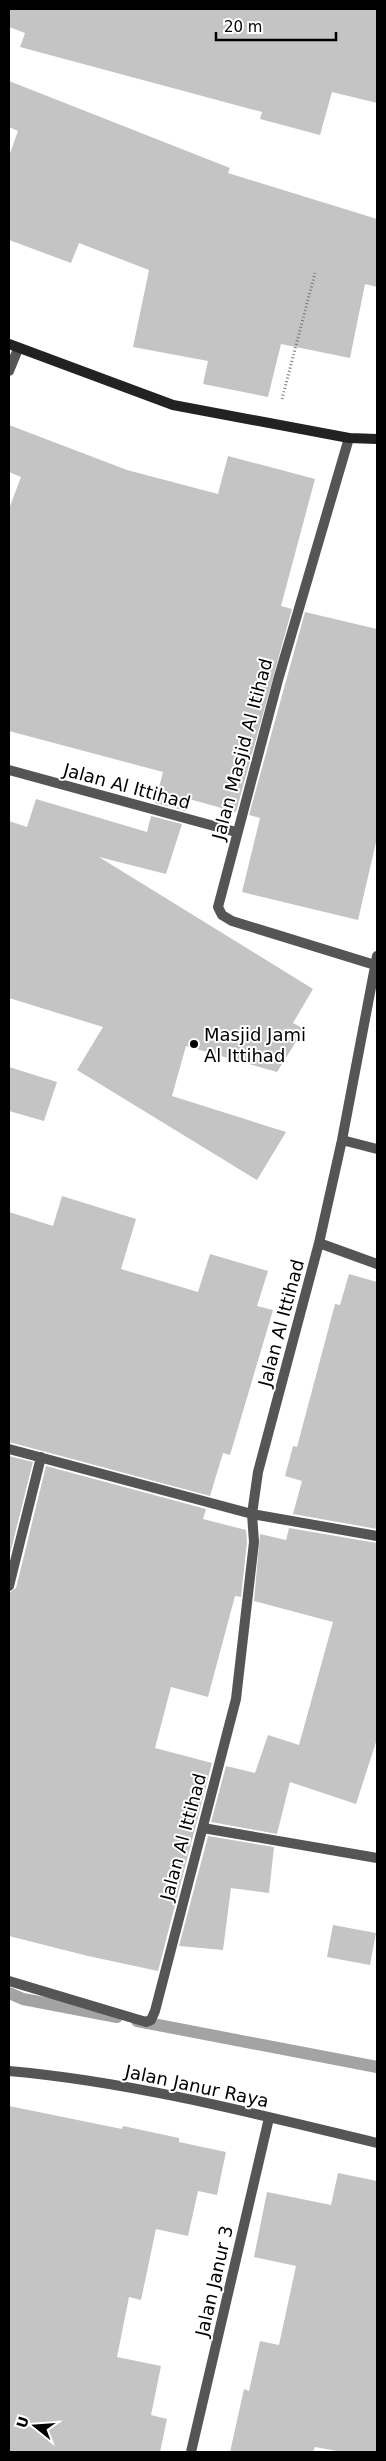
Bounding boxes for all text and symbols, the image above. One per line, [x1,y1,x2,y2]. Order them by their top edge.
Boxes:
scale bar [216,10,336,42]
text: 20 m [224,18,262,36]
street label: Jalan Masjid Al Itihad [207,656,276,843]
street label: Jalan Al Ittihad [60,759,193,813]
place label: Masjid Jami Al Ittihad [204,1024,306,1066]
marker: Masjid Jami Al Ittihad [188,1038,200,1050]
street label: Jalan Al Ittihad [254,1257,308,1390]
street label: Jalan Al Ittihad [156,1771,210,1904]
street label: Jalan Janur Raya [122,2060,271,2112]
street label: Jalan Janur 3 [191,2223,237,2340]
north arrow [10,2401,60,2451]
text: U [13,2414,32,2430]

